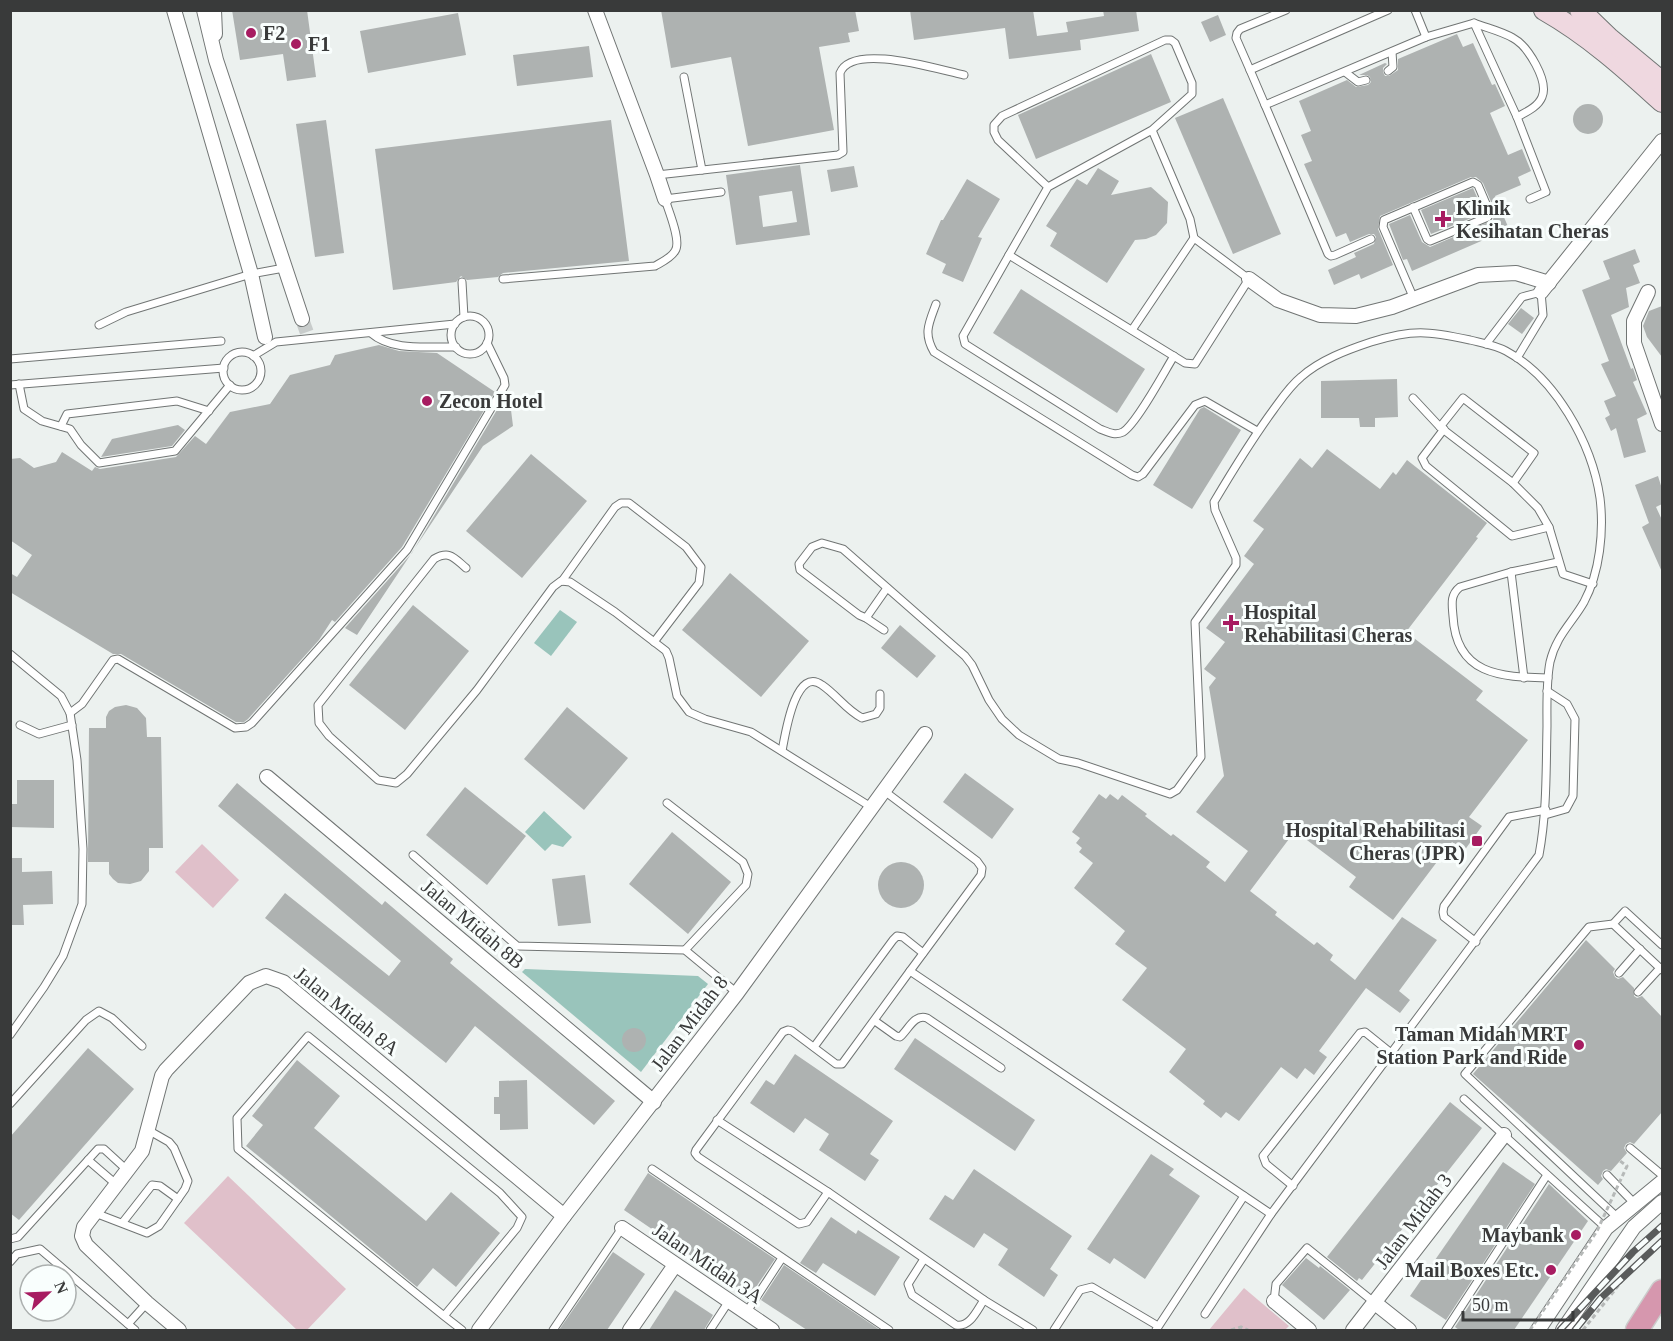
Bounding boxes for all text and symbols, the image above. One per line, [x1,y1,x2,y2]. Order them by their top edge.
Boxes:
place label: F2 [263,22,285,44]
marker: F2 [244,26,258,40]
place label: F1 [308,33,330,55]
marker: F1 [289,37,303,51]
place label: Klinik Kesihatan Cheras [1456,197,1609,242]
marker: Klinik Kesihatan Cheras [1434,210,1452,228]
place label: Zecon Hotel [439,390,543,412]
marker: Zecon Hotel [420,394,434,408]
place label: Hospital Rehabilitasi Cheras [1244,601,1413,646]
marker: Hospital Rehabilitasi Cheras [1222,614,1240,632]
place label: Hospital Rehabilitasi Cheras (JPR) [1286,819,1465,865]
marker: Hospital Rehabilitasi Cheras (JPR) [1470,834,1484,848]
street label: Jalan Midah 8B [417,875,529,973]
street label: Jalan Midah 8A [290,962,404,1060]
street label: Jalan Midah 8 [646,971,732,1075]
place label: Taman Midah MRT Station Park and Ride [1376,1023,1568,1068]
marker: Taman Midah MRT Station Park and Ride [1572,1038,1586,1052]
street label: Jalan Midah 3 [1370,1169,1456,1273]
street label: Jalan Midah 3A [649,1218,768,1308]
place label: Maybank [1482,1224,1565,1247]
marker: Maybank [1569,1228,1583,1242]
place label: Mail Boxes Etc. [1405,1259,1539,1281]
north arrow [18,1263,78,1323]
marker: Mail Boxes Etc. [1544,1263,1558,1277]
text: N [51,1279,72,1296]
scale bar [1463,1284,1572,1322]
text: 50 m [1472,1295,1509,1315]

